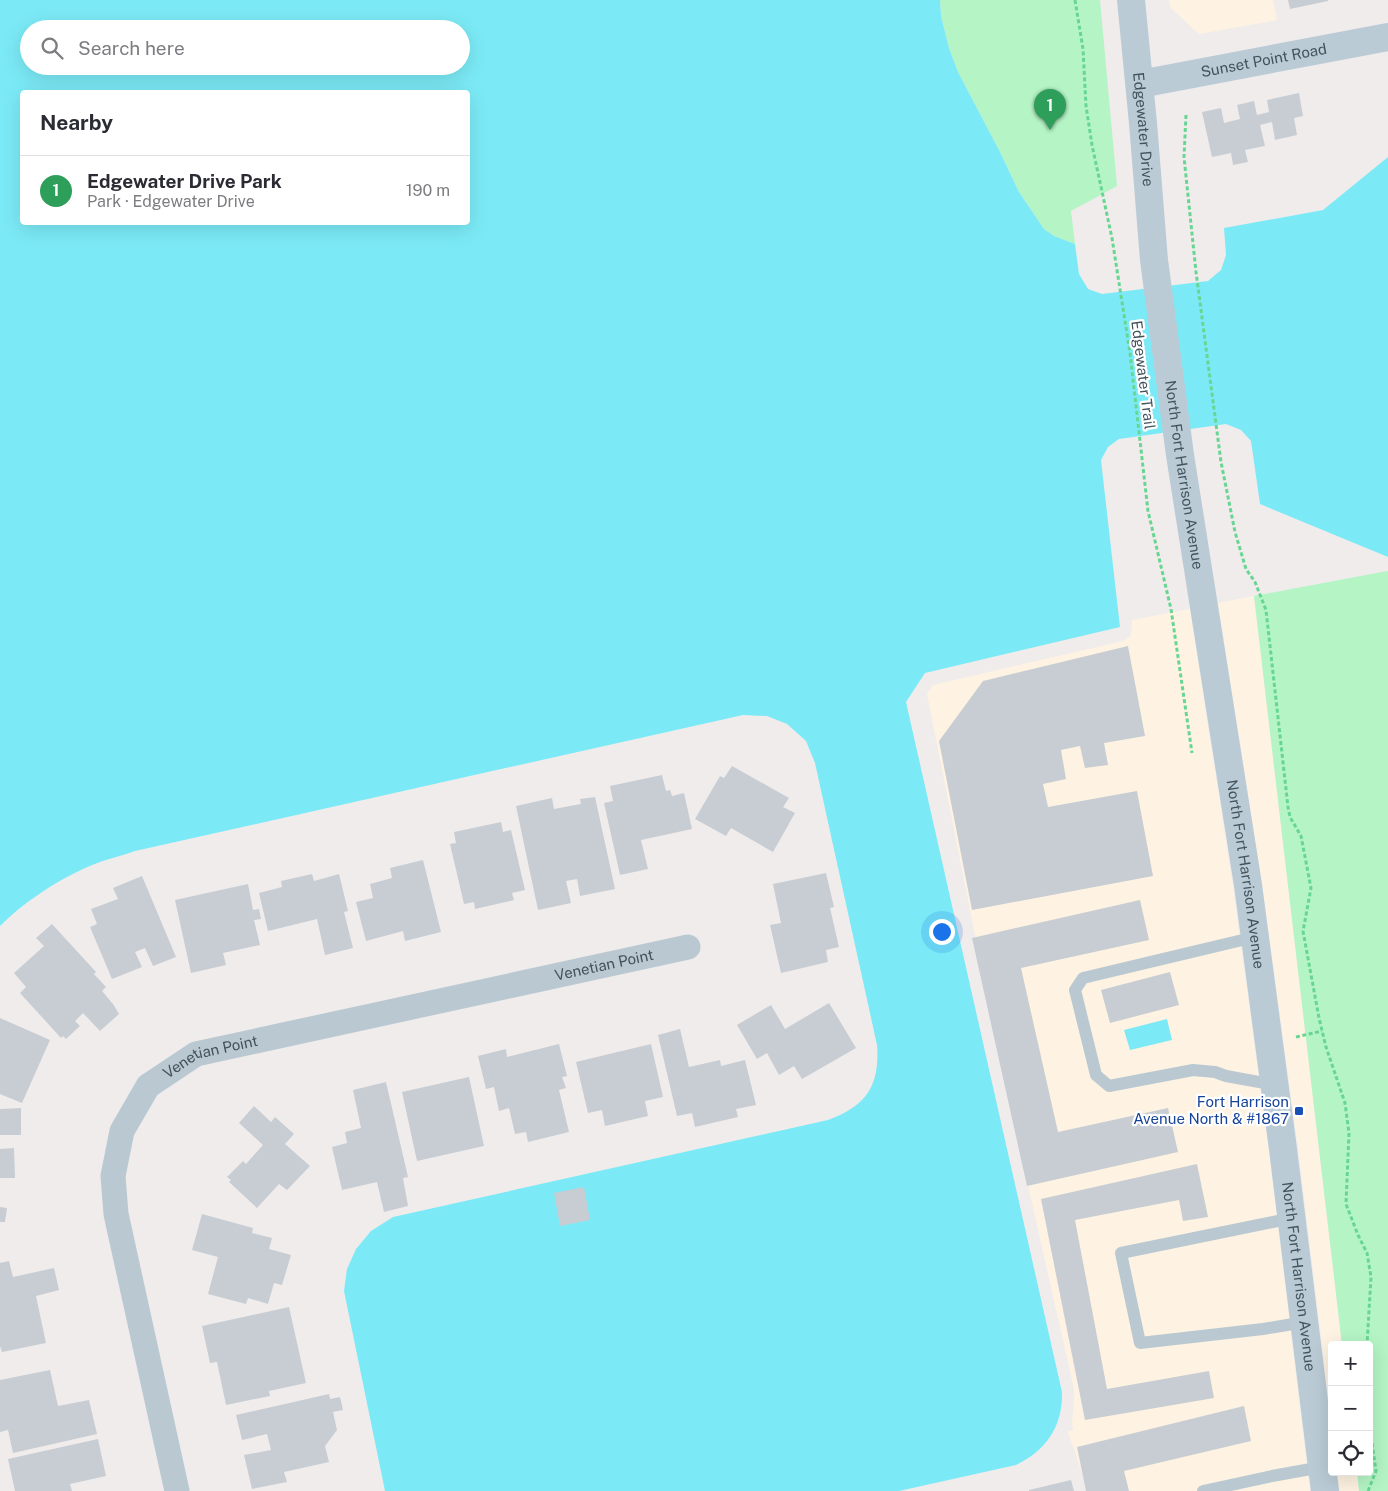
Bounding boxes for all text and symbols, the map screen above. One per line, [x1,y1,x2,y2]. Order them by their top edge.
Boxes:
search box [20,20,470,75]
icon: search [38,34,66,62]
text: Search here [78,37,185,59]
street label: Sunset Point Road [1199,40,1328,80]
street label: Edgewater Drive [1130,71,1157,187]
pin: 1 [1034,89,1066,130]
text: Nearby [40,110,113,135]
text: Edgewater Drive Park [87,170,282,192]
text: 1 [53,181,59,200]
text: 190 m [406,181,450,200]
text: Park · Edgewater Drive [87,192,255,211]
street label: Edgewater Trail [1128,320,1159,430]
street label: North Fort Harrison Avenue [1162,379,1207,571]
street label: North Fort Harrison Avenue [1223,778,1268,970]
your location [929,919,955,945]
street label: Venetian Point [553,946,655,984]
street label: Venetian Point [160,1032,260,1082]
place label: Fort Harrison Avenue North & #1867 [1133,1093,1289,1127]
marker: Fort Harrison Avenue North & #1867 [1293,1105,1305,1117]
street label: North Fort Harrison Avenue [1279,1181,1319,1372]
map controls [1328,1341,1373,1476]
button: + [1328,1341,1373,1386]
button: − [1328,1386,1373,1431]
button: locate [1328,1431,1373,1476]

